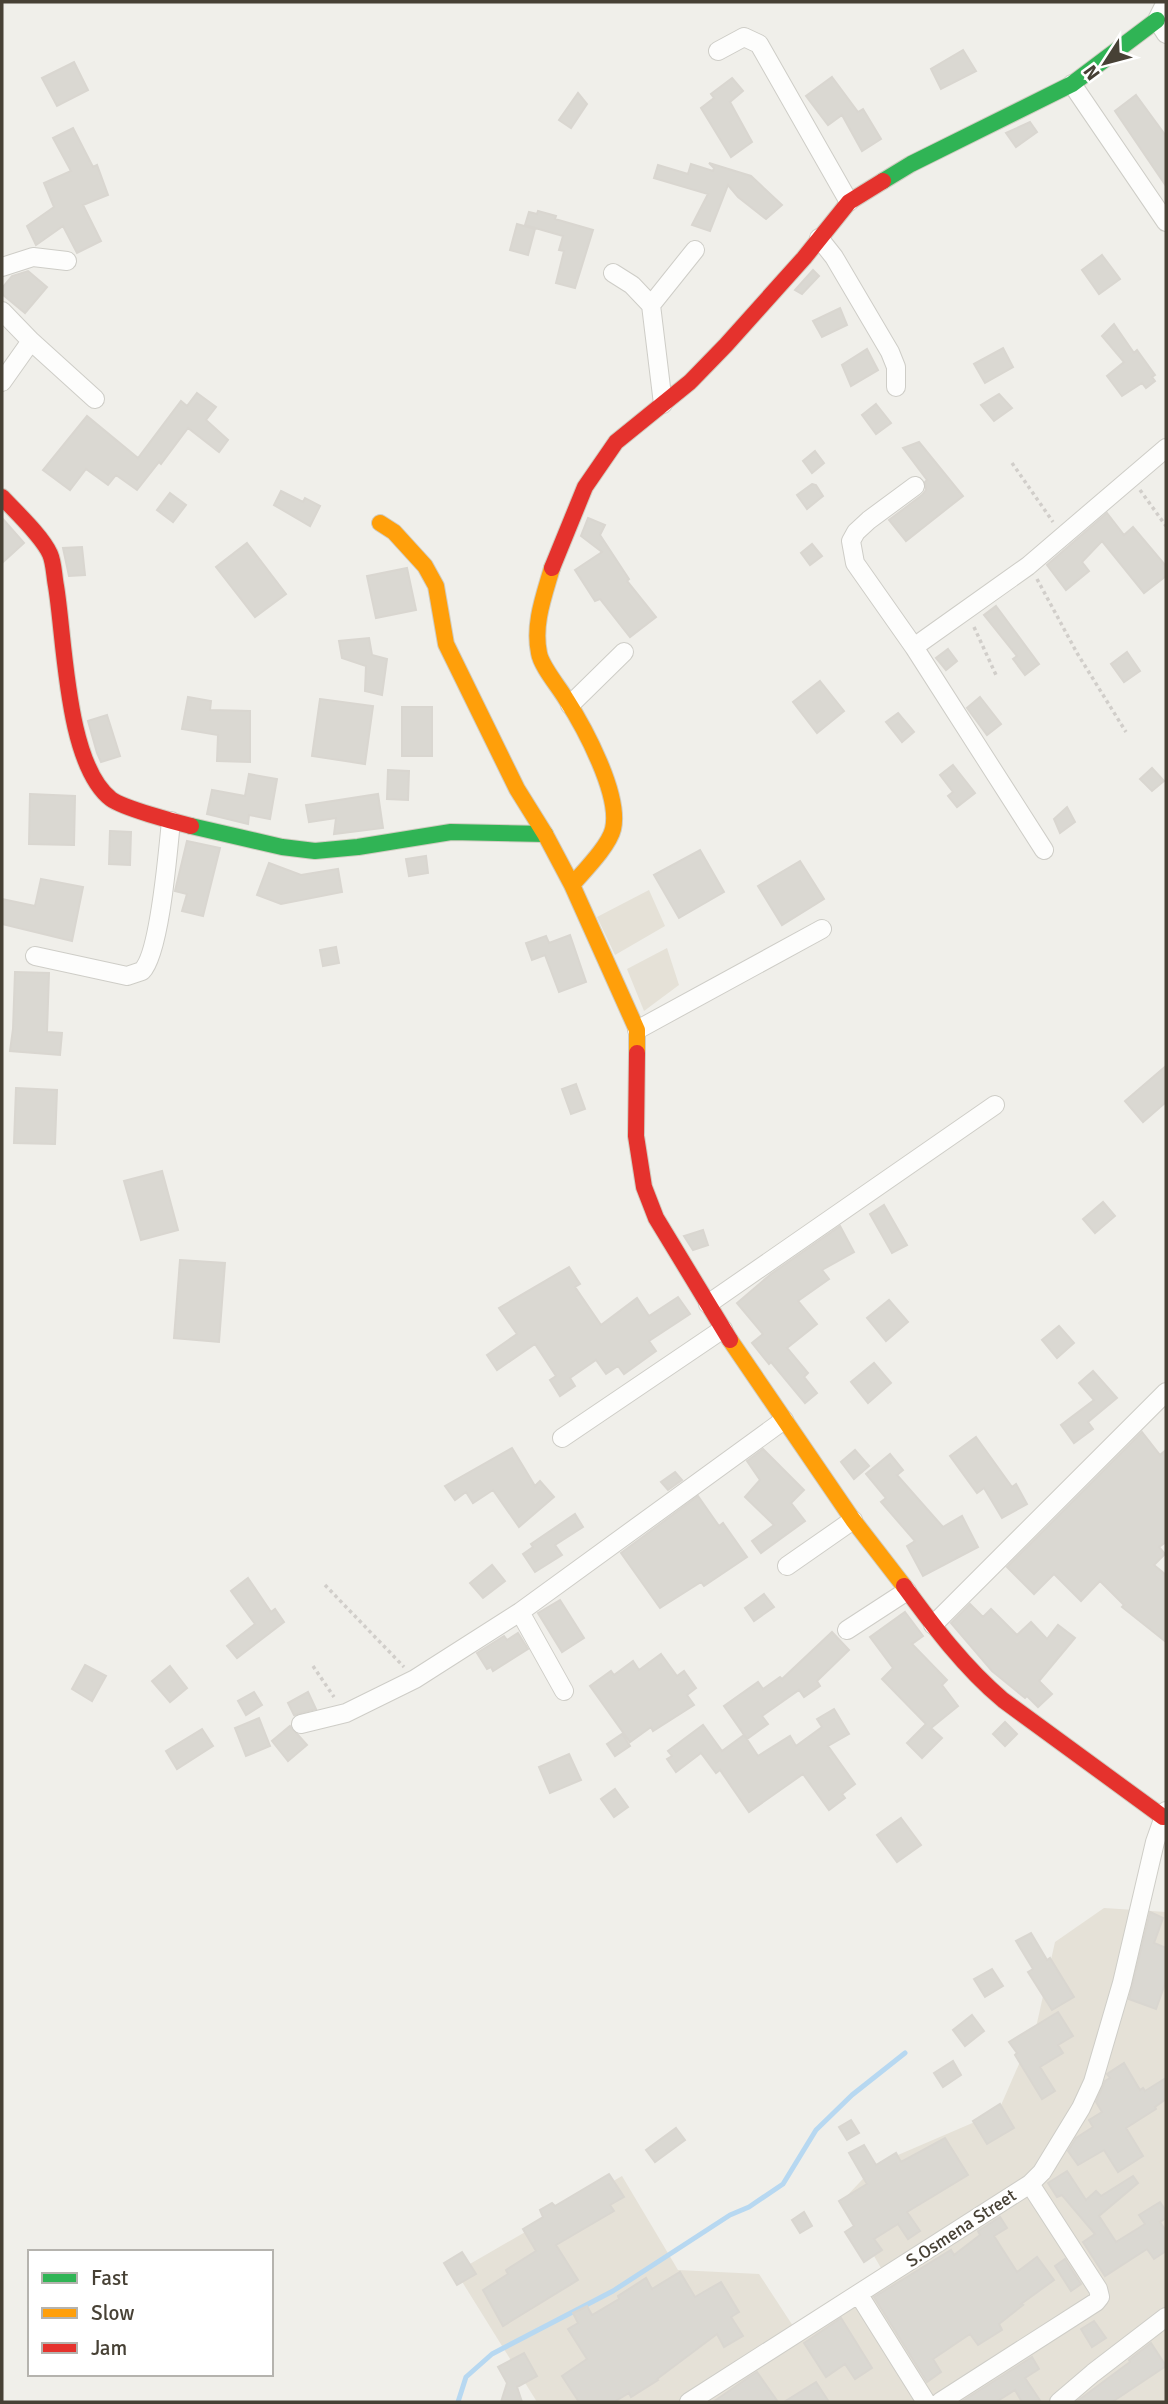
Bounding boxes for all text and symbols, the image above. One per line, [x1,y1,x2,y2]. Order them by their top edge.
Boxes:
north arrow [1070,28,1140,98]
text: N [1078,60,1106,85]
street label: S.Osmena Street [902,2184,1020,2272]
legend [28,2250,273,2376]
text: Fast [91,2265,128,2291]
text: Slow [91,2300,135,2326]
text: Jam [91,2335,127,2361]

